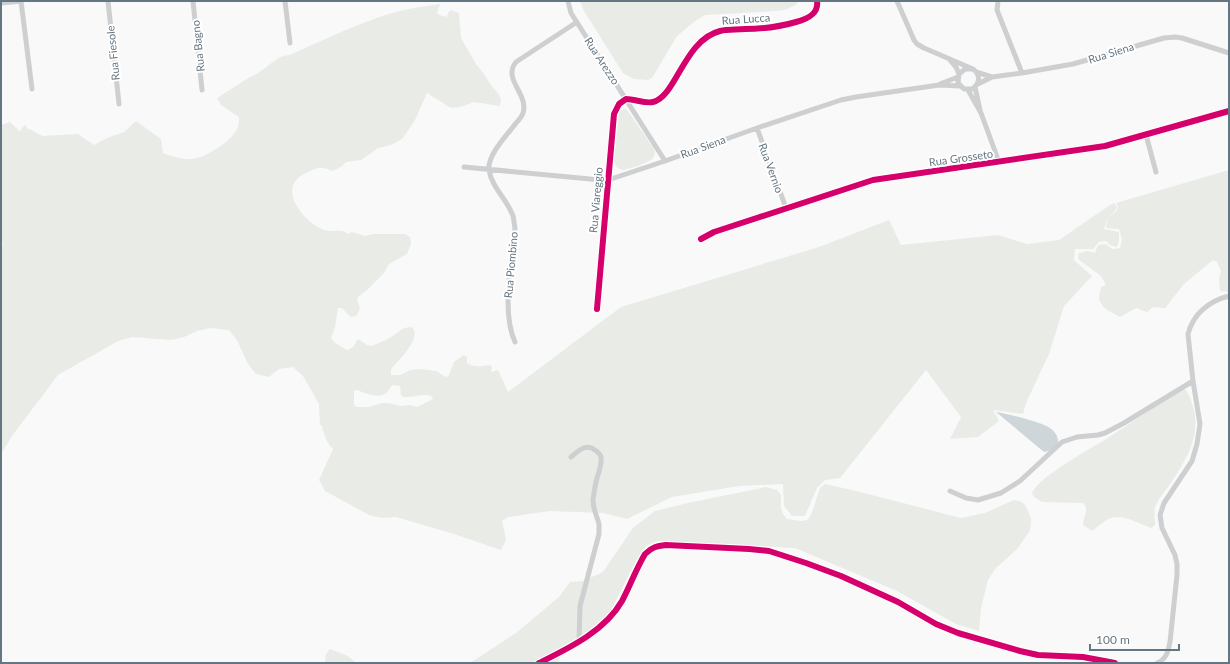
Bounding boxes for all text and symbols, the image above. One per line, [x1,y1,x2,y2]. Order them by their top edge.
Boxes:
street label: Rua Lucca [721,10,771,27]
street label: Rua Bagno [188,20,207,72]
street label: Rua Fiesole [103,25,122,81]
street label: Rua Arezzo [582,35,623,87]
street label: Rua Siena [1086,39,1135,66]
street label: Rua Siena [678,132,727,161]
street label: Rua Vernio [756,141,786,195]
street label: Rua Grosseto [928,147,994,168]
street label: Rua Viareggio [586,166,605,233]
street label: Rua Piombino [501,231,520,299]
scale bar [1090,626,1179,652]
text: 100 m [1096,632,1130,647]

